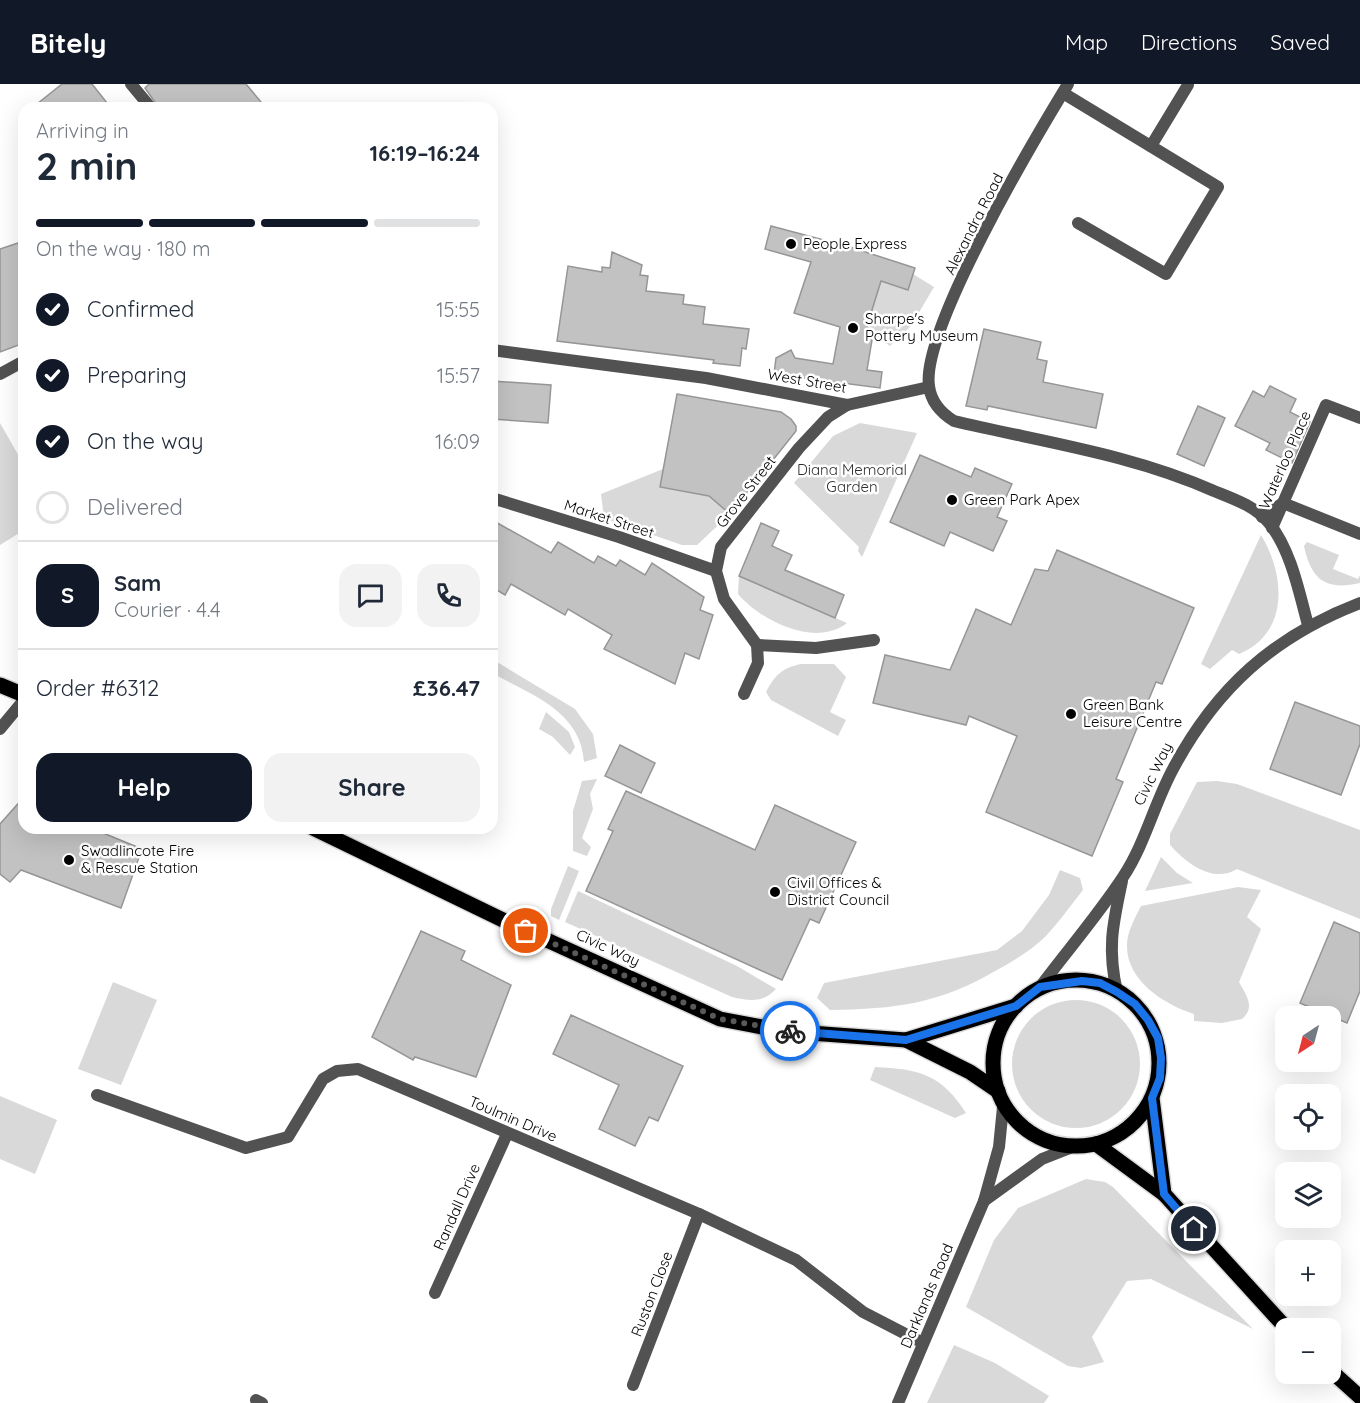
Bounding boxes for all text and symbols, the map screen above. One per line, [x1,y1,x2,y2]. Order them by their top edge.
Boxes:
text: Bitely [30,25,106,60]
text: Map [1065,29,1108,55]
text: Directions [1141,29,1237,55]
text: Saved [1270,29,1330,55]
text: Arriving in [36,118,129,143]
text: 16:19–16:24 [370,139,480,167]
text: 2 min [36,141,138,190]
street label: Alexandra Road [940,170,1007,278]
place label: People Express [803,234,907,253]
text: On the way · 180 m [36,236,210,261]
marker: People Express [784,237,798,251]
icon: check [36,293,69,326]
text: Confirmed [87,295,194,323]
text: 15:55 [436,297,480,322]
place label: Sharpe's Pottery Museum [865,309,978,345]
marker: Sharpe's Pottery Museum [846,321,860,335]
icon: check [36,359,69,392]
text: Preparing [87,361,187,389]
text: 15:57 [437,363,480,388]
street label: West Street [766,364,848,397]
street label: Waterloo Place [1254,408,1315,512]
icon: check [36,425,69,458]
text: On the way [87,427,203,455]
text: 16:09 [435,429,480,454]
street label: Grove Street [712,452,780,532]
park label: Diana Memorial Garden [797,460,907,496]
place label: Green Park Apex [964,490,1080,509]
text: Delivered [87,493,183,521]
marker: Green Park Apex [945,493,959,507]
street label: Market Street [562,495,657,542]
button: chat [339,564,402,627]
button: phone [417,564,480,627]
text: Sam [114,569,161,597]
text: S [61,581,74,609]
text: Courier · 4.4 [114,597,220,622]
text: Order #6312 [36,674,159,702]
text: £36.47 [413,674,480,702]
place label: Green Bank Leisure Centre [1083,695,1182,731]
marker: Green Bank Leisure Centre [1064,707,1078,721]
street label: Civic Way [1129,739,1176,808]
button: Help [36,753,252,822]
button: Share [264,753,480,822]
place label: Swadlincote Fire & Rescue Station [81,841,198,877]
marker: Swadlincote Fire & Rescue Station [62,853,76,867]
place label: Civil Offices & District Council [787,873,890,909]
marker: Civil Offices & District Council [768,885,782,899]
pin [500,905,551,956]
icon: bag [509,914,542,947]
street label: Civic Way [573,925,643,971]
courier [760,1001,820,1061]
north arrow [1275,1006,1341,1072]
map controls [1275,1006,1341,1384]
icon: bike [774,1015,807,1048]
button: locate [1275,1084,1341,1150]
street label: Toulmin Drive [466,1091,560,1146]
street label: Randall Drive [429,1160,484,1253]
button: layers [1275,1162,1341,1228]
pin [1168,1203,1219,1254]
icon: home [1177,1212,1210,1245]
street label: Darklands Road [896,1240,957,1351]
button: + [1275,1240,1341,1306]
street label: Ruston Close [627,1248,677,1339]
button: − [1275,1318,1341,1384]

